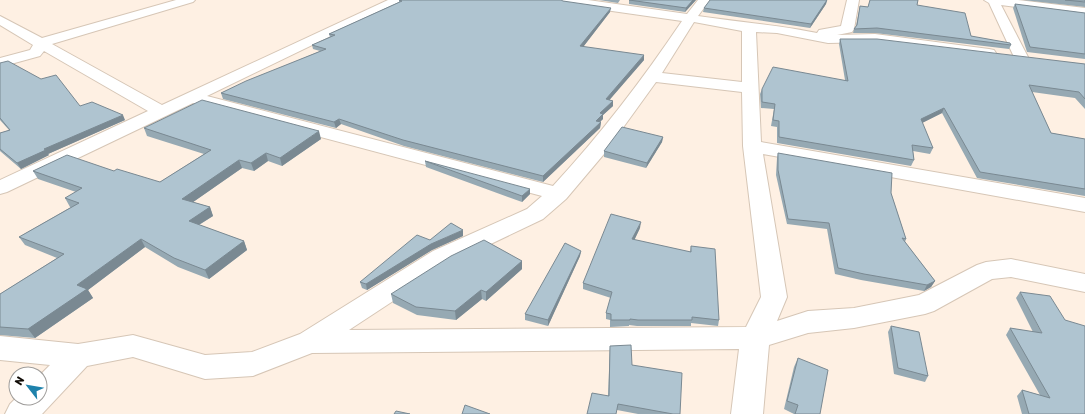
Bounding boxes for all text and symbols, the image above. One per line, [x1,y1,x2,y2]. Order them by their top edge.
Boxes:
north arrow [8,366,48,406]
text: N [12,374,28,388]

